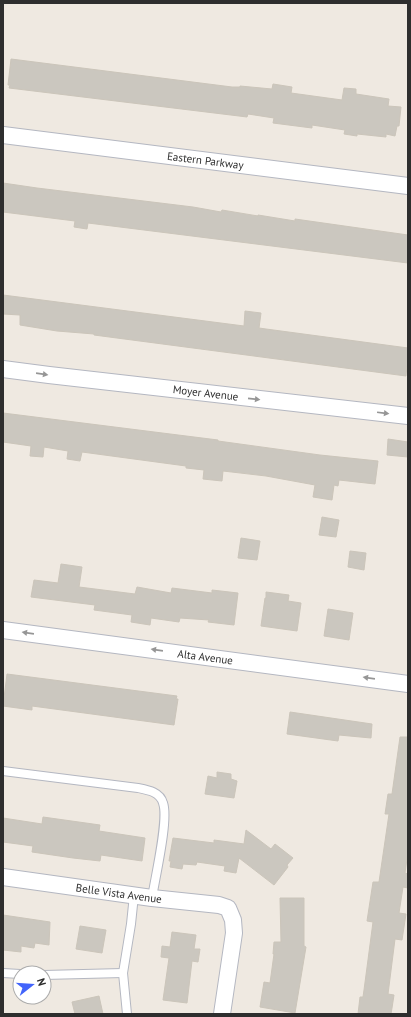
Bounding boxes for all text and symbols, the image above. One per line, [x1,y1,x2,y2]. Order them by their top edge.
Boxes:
street label: Eastern Parkway [166,149,245,172]
one-way arrow [36,371,48,377]
street label: Moyer Avenue [172,382,239,404]
one-way arrow [248,395,260,402]
one-way arrow [377,410,389,416]
one-way arrow [22,630,34,636]
street label: Alta Avenue [177,646,234,668]
one-way arrow [151,647,163,653]
one-way arrow [363,675,375,681]
street label: Belle Vista Avenue [75,880,163,906]
north arrow [12,965,52,1005]
text: N [34,977,49,988]

